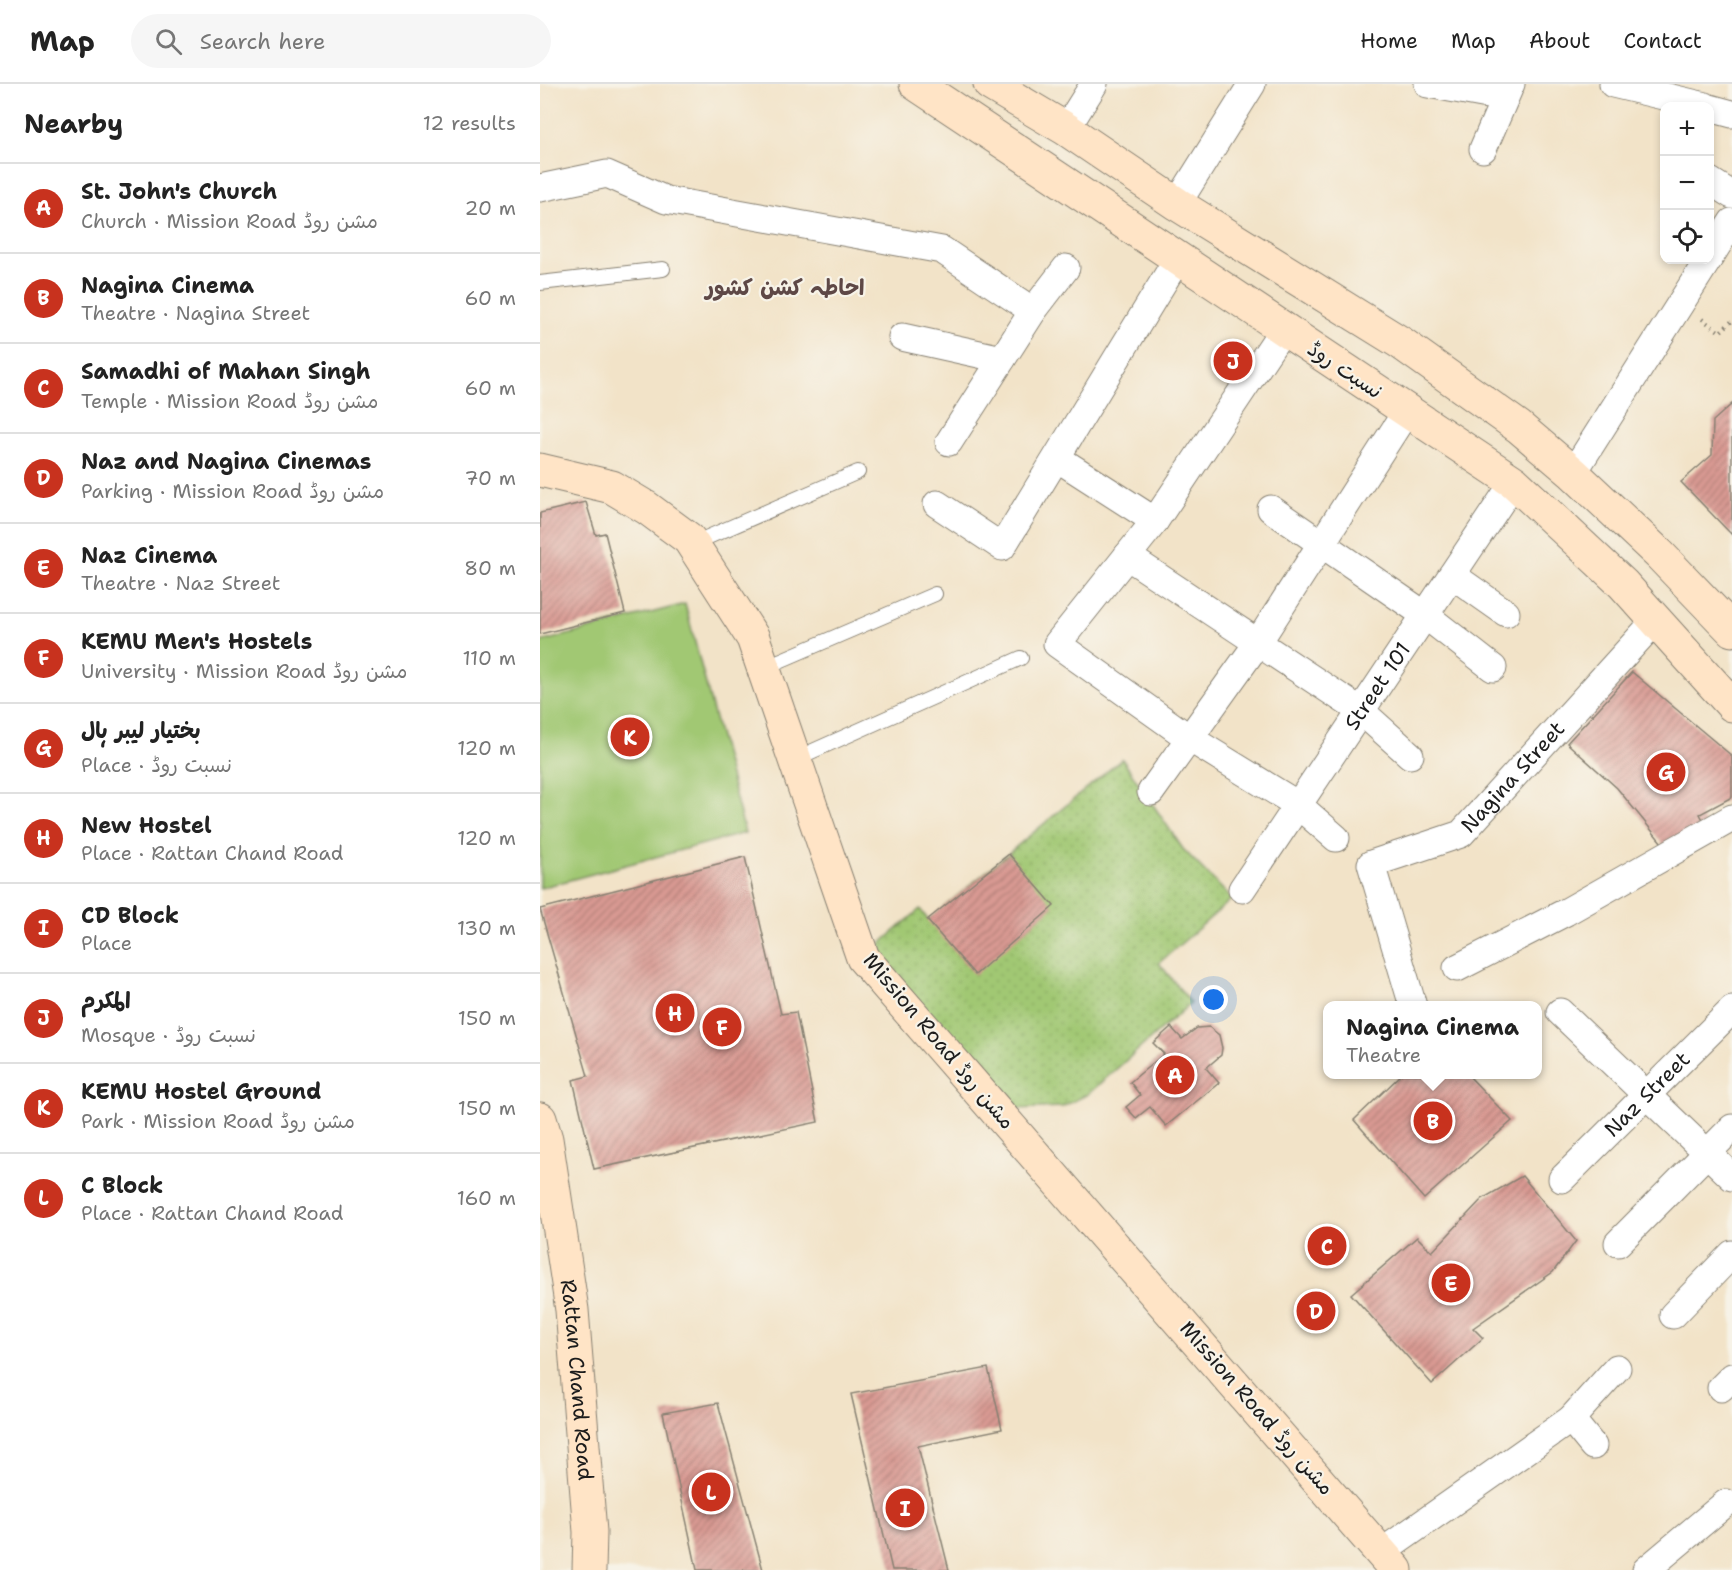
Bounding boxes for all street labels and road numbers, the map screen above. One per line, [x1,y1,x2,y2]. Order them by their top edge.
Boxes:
street label: نسبت روڈ [1302,335,1388,405]
street label: Street 101 [1338,637,1417,736]
street label: Nagina Street [1455,715,1571,839]
street label: Mission Road مشن روڈ [857,947,1021,1135]
street label: Naz Street [1598,1046,1696,1143]
street label: Rattan Chand Road [554,1277,600,1482]
street label: Mission Road مشن روڈ [1174,1315,1340,1501]

